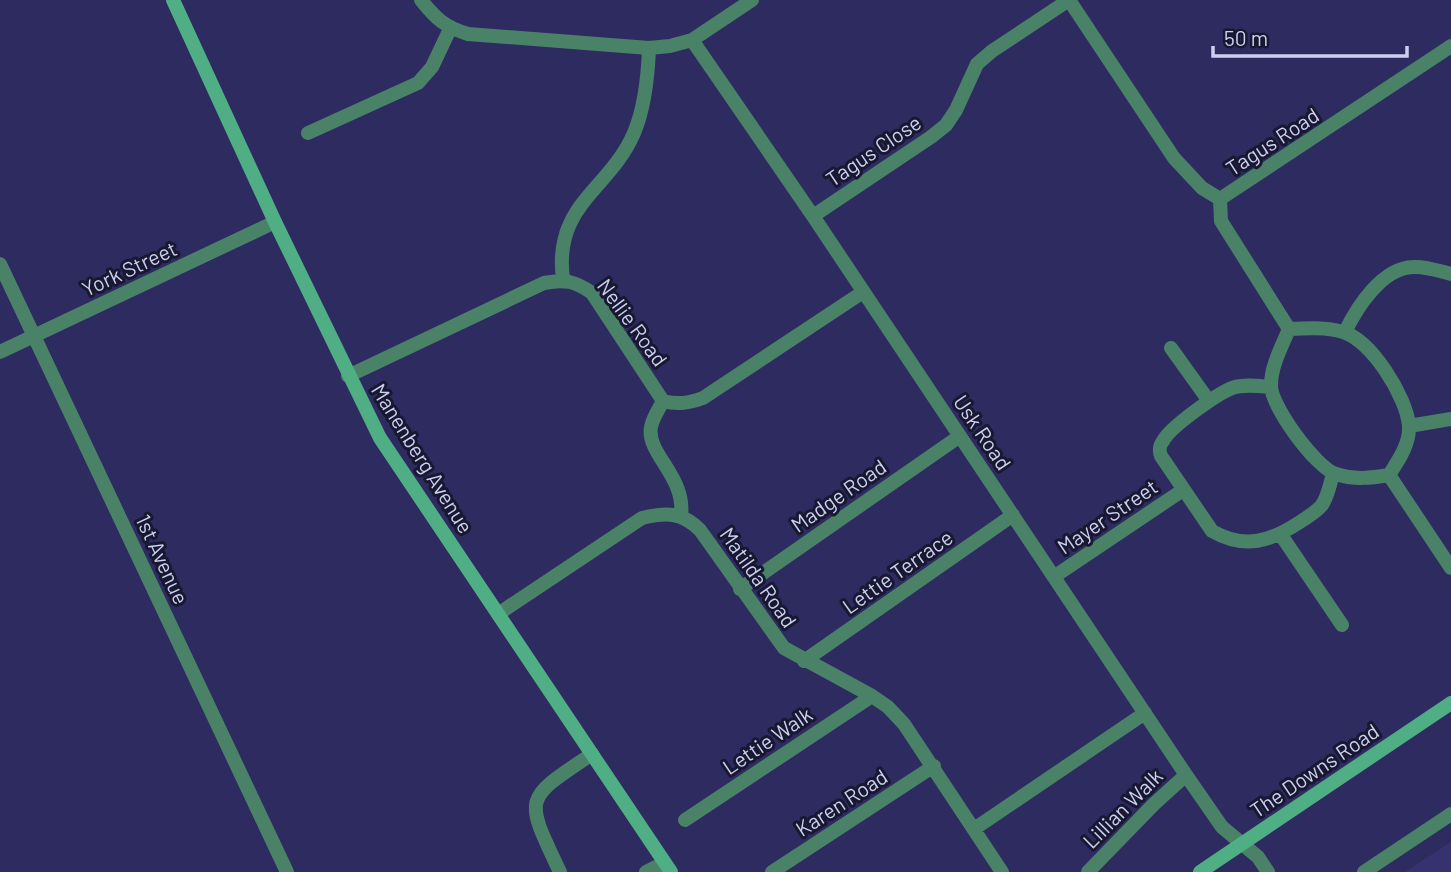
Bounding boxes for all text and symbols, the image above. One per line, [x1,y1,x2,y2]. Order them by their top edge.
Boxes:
scale bar [1213,14,1407,58]
text: 50 m [1224,25,1268,50]
street label: Tagus Road [1221,102,1323,180]
street label: Tagus Close [821,109,925,191]
street label: York Street [78,235,180,301]
street label: Nellie Road [593,273,673,371]
street label: Manenberg Avenue [367,379,479,537]
street label: Usk Road [949,390,1017,474]
street label: Madge Road [786,453,890,537]
street label: Mayer Street [1052,473,1162,559]
street label: 1st Avenue [131,510,195,608]
street label: Matilda Road [715,522,803,632]
street label: Lettie Terrace [837,524,957,618]
street label: Lettie Walk [718,701,816,779]
street label: The Downs Road [1245,718,1383,822]
street label: Karen Road [790,763,892,841]
street label: Lillian Walk [1077,763,1167,853]

